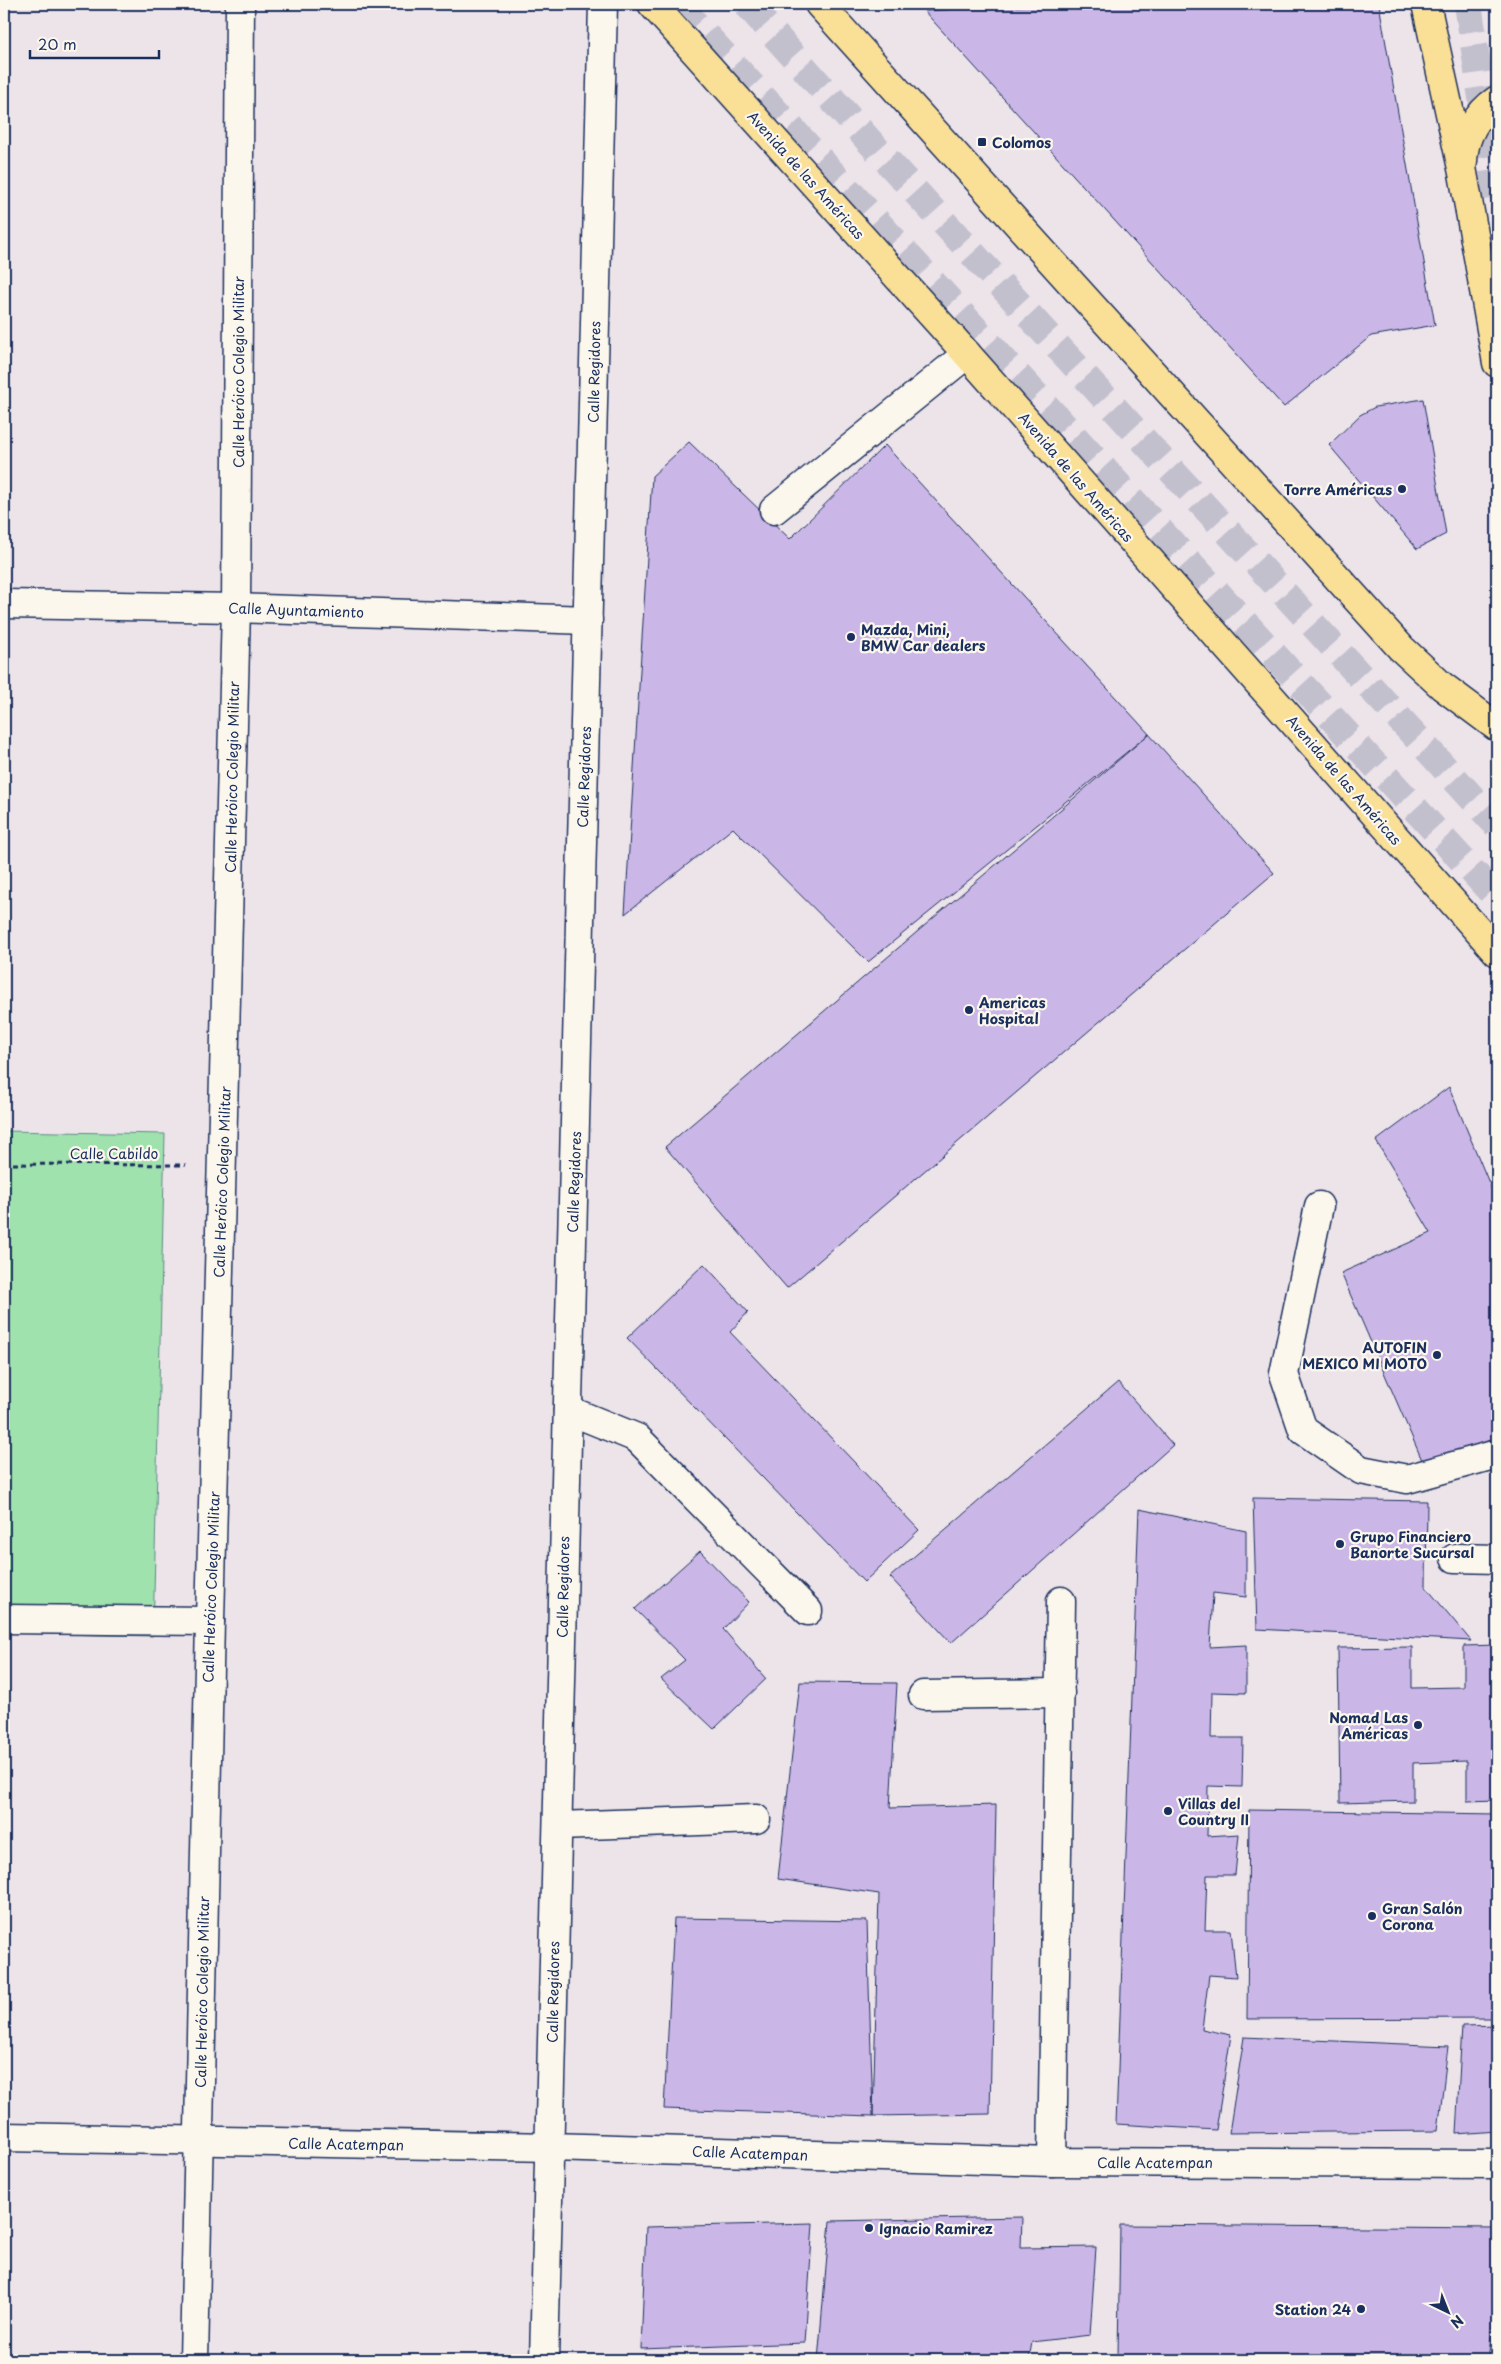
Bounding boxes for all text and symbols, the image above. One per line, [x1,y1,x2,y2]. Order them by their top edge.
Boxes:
scale bar [30,28,159,60]
text: 20 m [38,32,77,55]
street label: Avenida de las Américas [743,106,869,244]
place label: Colomos [992,132,1051,153]
marker: Colomos [976,136,988,148]
street label: Calle Heróico Colegio Militar [228,275,249,468]
street label: Calle Regidores [583,321,605,423]
street label: Avenida de las Américas [1014,408,1138,546]
place label: Torre Américas [1284,479,1392,500]
marker: Torre Américas [1396,483,1408,495]
street label: Calle Ayuntamiento [228,597,364,623]
place label: Mazda, Mini, BMW Car dealers [861,619,986,656]
marker: Mazda, Mini, BMW Car dealers [845,631,857,643]
street label: Calle Heróico Colegio Militar [220,680,244,873]
street label: Avenida de las Américas [1282,711,1406,849]
street label: Calle Regidores [572,726,596,828]
place label: Americas Hospital [978,992,1046,1029]
marker: Americas Hospital [963,1004,975,1016]
street label: Calle Heróico Colegio Militar [208,1085,236,1278]
street label: Calle Regidores [562,1131,586,1233]
street label: Calle Cabildo [70,1143,159,1164]
place label: AUTOFIN MEXICO MI MOTO [1302,1337,1427,1374]
marker: AUTOFIN MEXICO MI MOTO [1431,1349,1443,1361]
street label: Calle Heróico Colegio Militar [197,1490,225,1683]
place label: Grupo Financiero Banorte Sucursal [1350,1526,1474,1563]
street label: Calle Regidores [552,1536,574,1638]
marker: Grupo Financiero Banorte Sucursal [1334,1538,1346,1550]
place label: Nomad Las Américas [1329,1707,1408,1744]
marker: Nomad Las Américas [1412,1719,1424,1731]
place label: Villas del Country II [1178,1793,1249,1830]
marker: Villas del Country II [1162,1805,1174,1817]
street label: Calle Heróico Colegio Militar [190,1895,214,2088]
place label: Gran Salón Corona [1382,1898,1463,1935]
marker: Gran Salón Corona [1366,1910,1378,1922]
street label: Calle Regidores [542,1941,564,2043]
street label: Calle Acatempan [288,2132,404,2156]
street label: Calle Acatempan [692,2140,808,2166]
street label: Calle Acatempan [1097,2152,1213,2173]
place label: Ignacio Ramirez [879,2218,993,2239]
marker: Ignacio Ramirez [863,2222,875,2234]
north arrow [1424,2286,1474,2336]
place label: Station 24 [1275,2299,1351,2320]
marker: Station 24 [1355,2303,1367,2315]
text: N [1446,2310,1468,2333]

